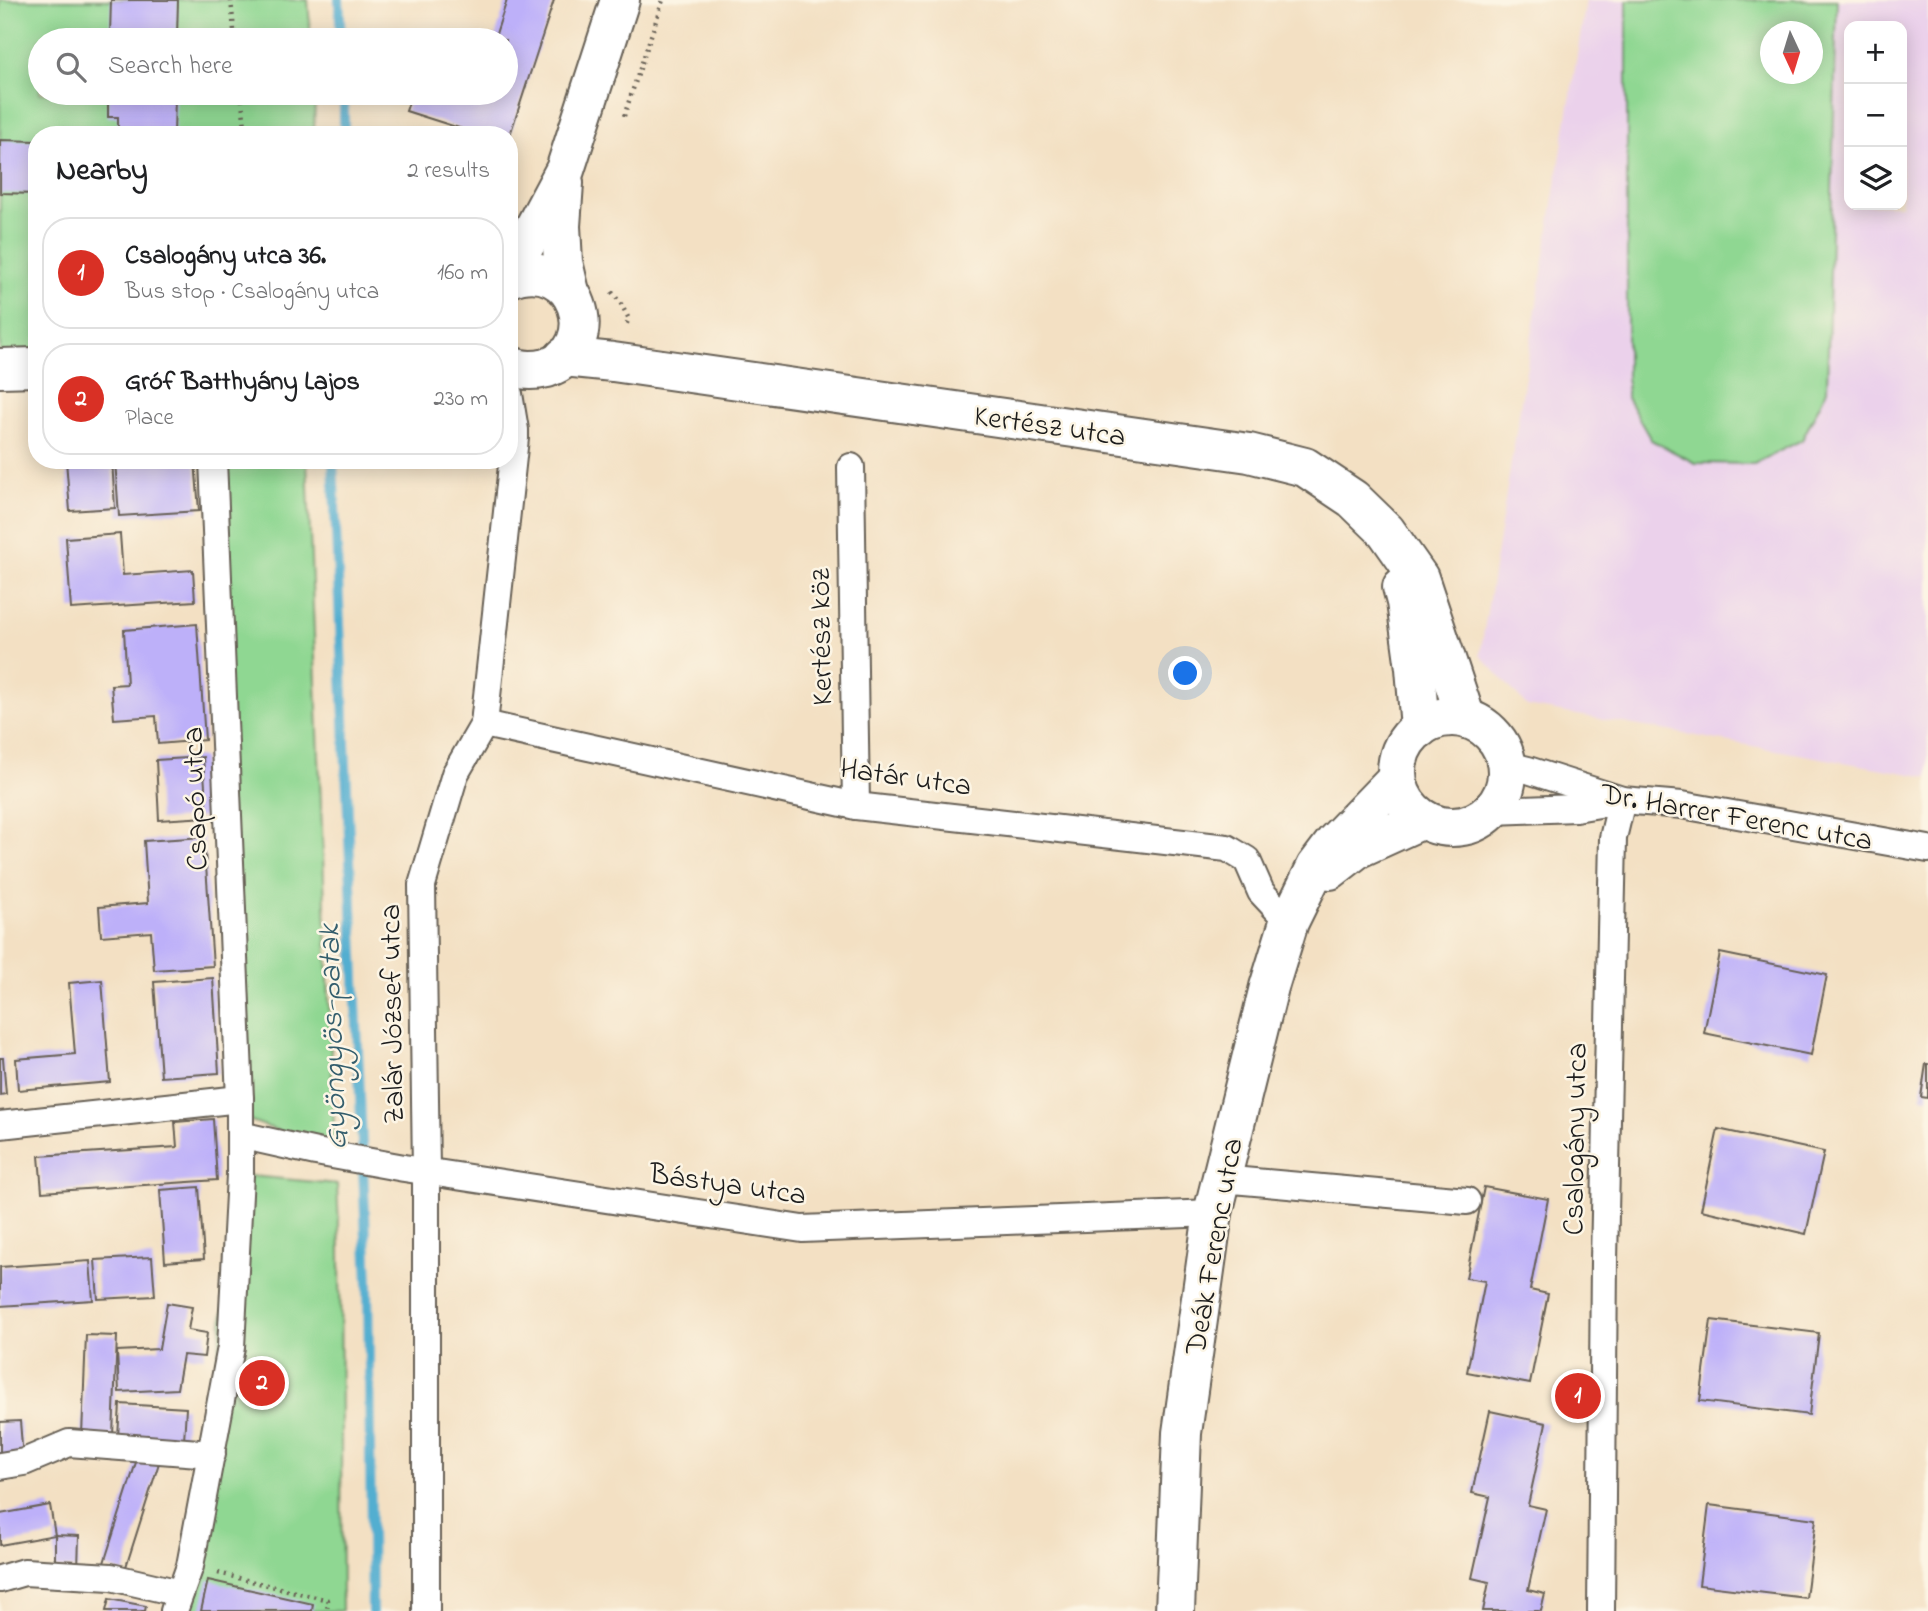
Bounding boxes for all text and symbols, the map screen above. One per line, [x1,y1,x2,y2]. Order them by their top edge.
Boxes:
north arrow [1760,21,1823,84]
map controls [1844,21,1907,210]
button: + [1844,21,1907,84]
search box [28,28,518,105]
icon: search [52,48,90,86]
text: Search here [108,48,233,86]
button: − [1844,84,1907,147]
button: layers [1844,147,1907,210]
text: Nearby [56,150,148,194]
text: 2 results [407,155,490,188]
text: Csalogány utca 36. [125,238,326,276]
text: 1 [77,257,85,290]
text: 160 m [437,257,488,290]
text: Bus stop · Csalogány utca [125,276,379,309]
text: Gróf Batthyány Lajos [125,364,360,402]
text: 2 [75,383,87,416]
text: 230 m [434,383,488,416]
street label: Kertész utca [971,396,1128,460]
text: Place [125,402,174,435]
street label: Kertész köz [800,567,846,706]
your location [1168,656,1202,690]
street label: Csapó utca [172,726,221,872]
street label: Határ utca [837,748,974,810]
street label: Dr. Harrer Ferenc utca [1596,773,1876,865]
street label: Zalár József utca [370,904,418,1124]
water label: Gyöngyös-patak [307,921,362,1151]
street label: Csalogány utca [1553,1042,1601,1236]
street label: Deák Ferenc utca [1175,1135,1257,1359]
street label: Bástya utca [645,1153,809,1219]
pin: 2 [239,1357,285,1409]
pin: 1 [1555,1370,1601,1422]

